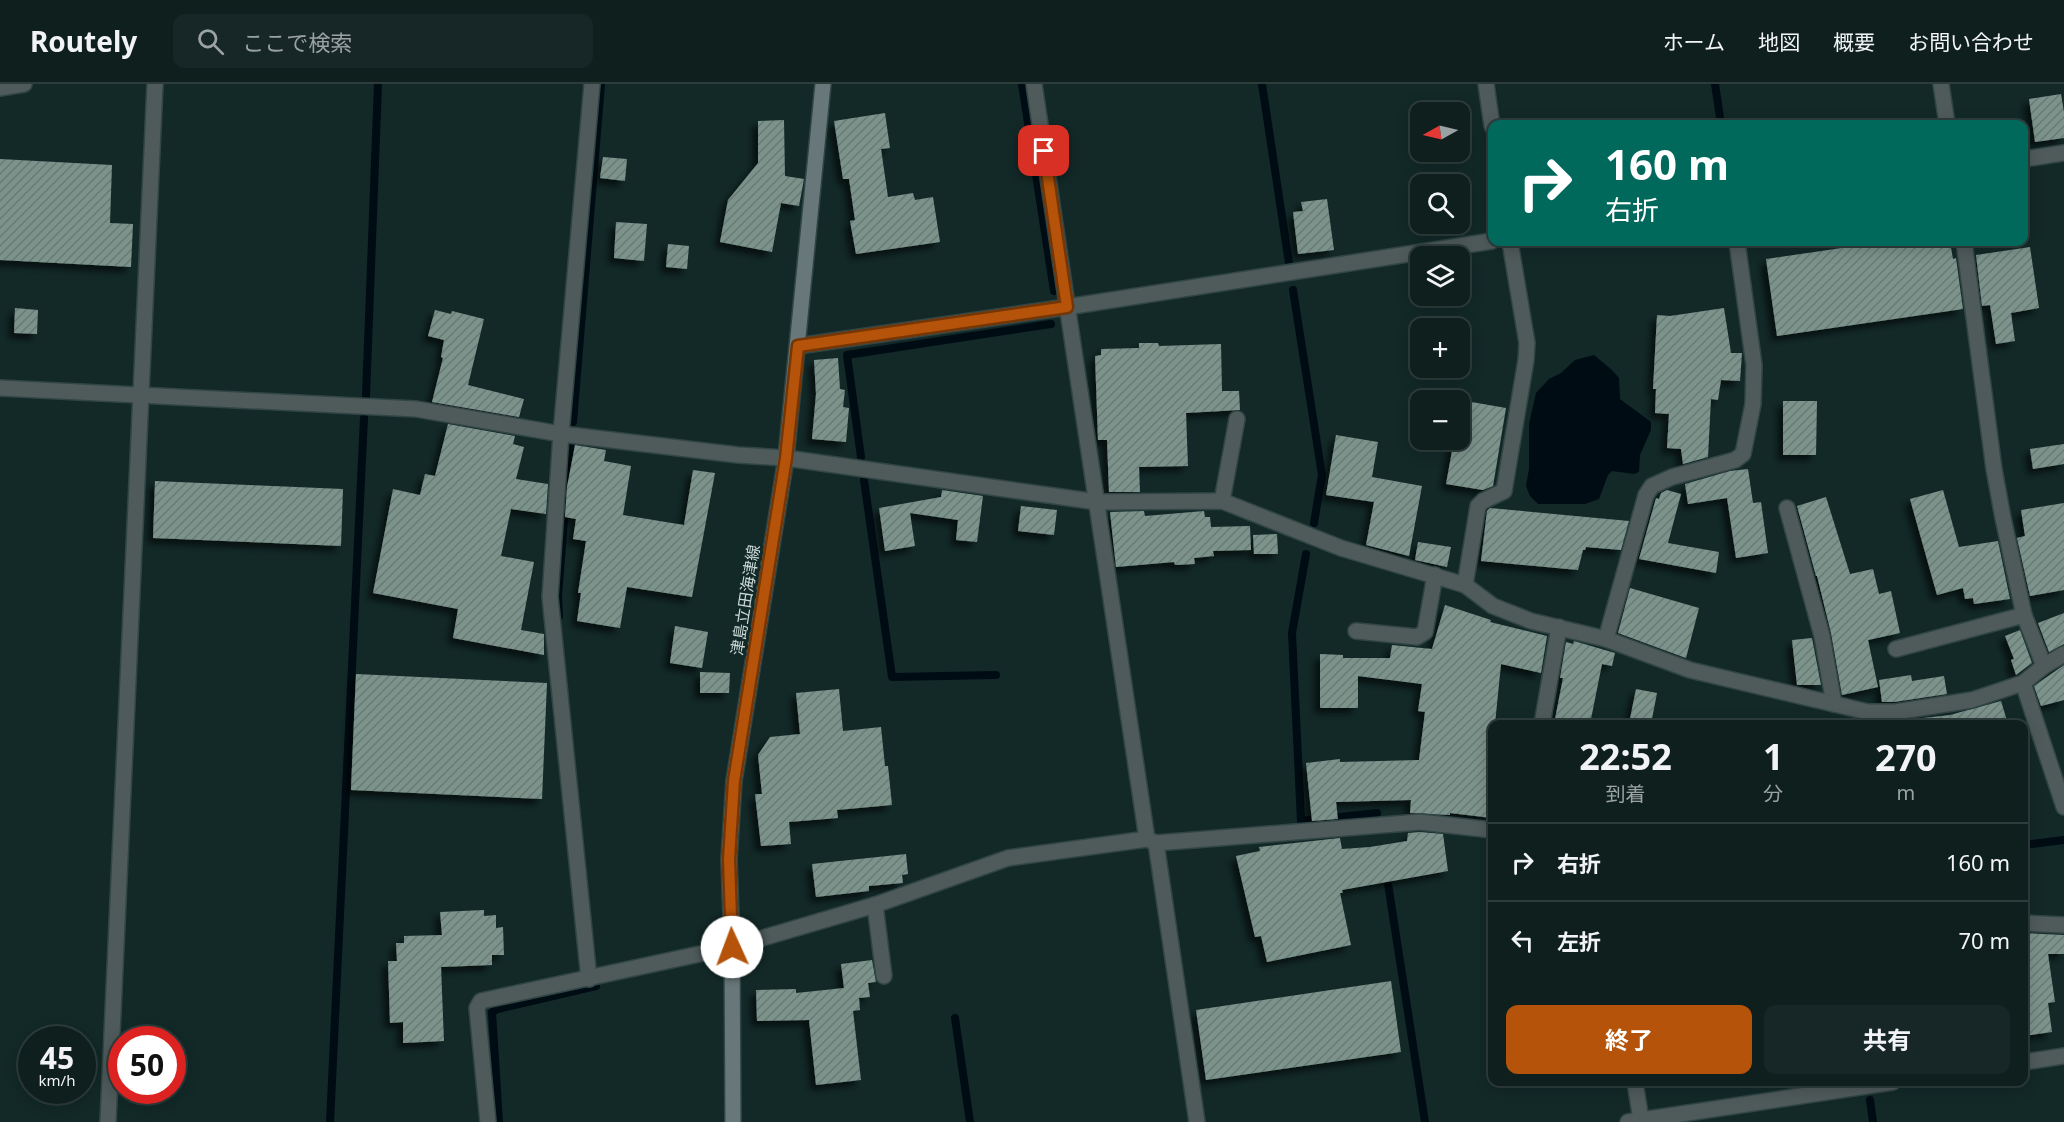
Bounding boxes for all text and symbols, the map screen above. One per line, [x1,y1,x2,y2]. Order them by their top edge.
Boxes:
search box [173,14,593,68]
text: Routely [30,22,137,60]
icon: search [194,25,227,58]
text: ここで検索 [242,27,352,57]
text: ホーム [1663,28,1725,56]
text: 地図 [1758,28,1800,56]
text: 概要 [1833,28,1875,56]
text: お問い合わせ [1908,28,2034,56]
north arrow [1410,102,1470,162]
map controls [1410,102,1470,450]
pin [1018,125,1069,176]
icon: arrive [1027,134,1060,167]
text: 160 m [1605,135,1729,192]
icon: right [1506,144,1584,222]
button: search [1410,174,1470,234]
text: 右折 [1605,191,1659,228]
button: layers [1410,246,1470,306]
button: + [1410,318,1470,378]
button: − [1410,390,1470,450]
street label: 津島立田海津線 [725,543,765,657]
text: 22:52 [1579,732,1672,781]
text: 1 [1763,732,1784,781]
text: 270 [1875,733,1937,782]
text: m [1896,779,1915,806]
text: 到着 [1606,780,1646,807]
text: 分 [1763,780,1783,807]
icon: right [1506,846,1539,879]
text: 160 m [1946,847,2010,877]
text: 右折 [1557,848,1601,878]
position arrow [700,915,764,979]
icon: left [1506,924,1539,957]
text: 70 m [1959,925,2010,955]
text: 左折 [1557,926,1601,956]
button: 終了 [1506,1005,1752,1074]
button: 共有 [1764,1005,2010,1074]
speed limit sign: 50 [108,1026,186,1104]
text: 45 [40,1037,74,1078]
text: km/h [39,1070,75,1090]

